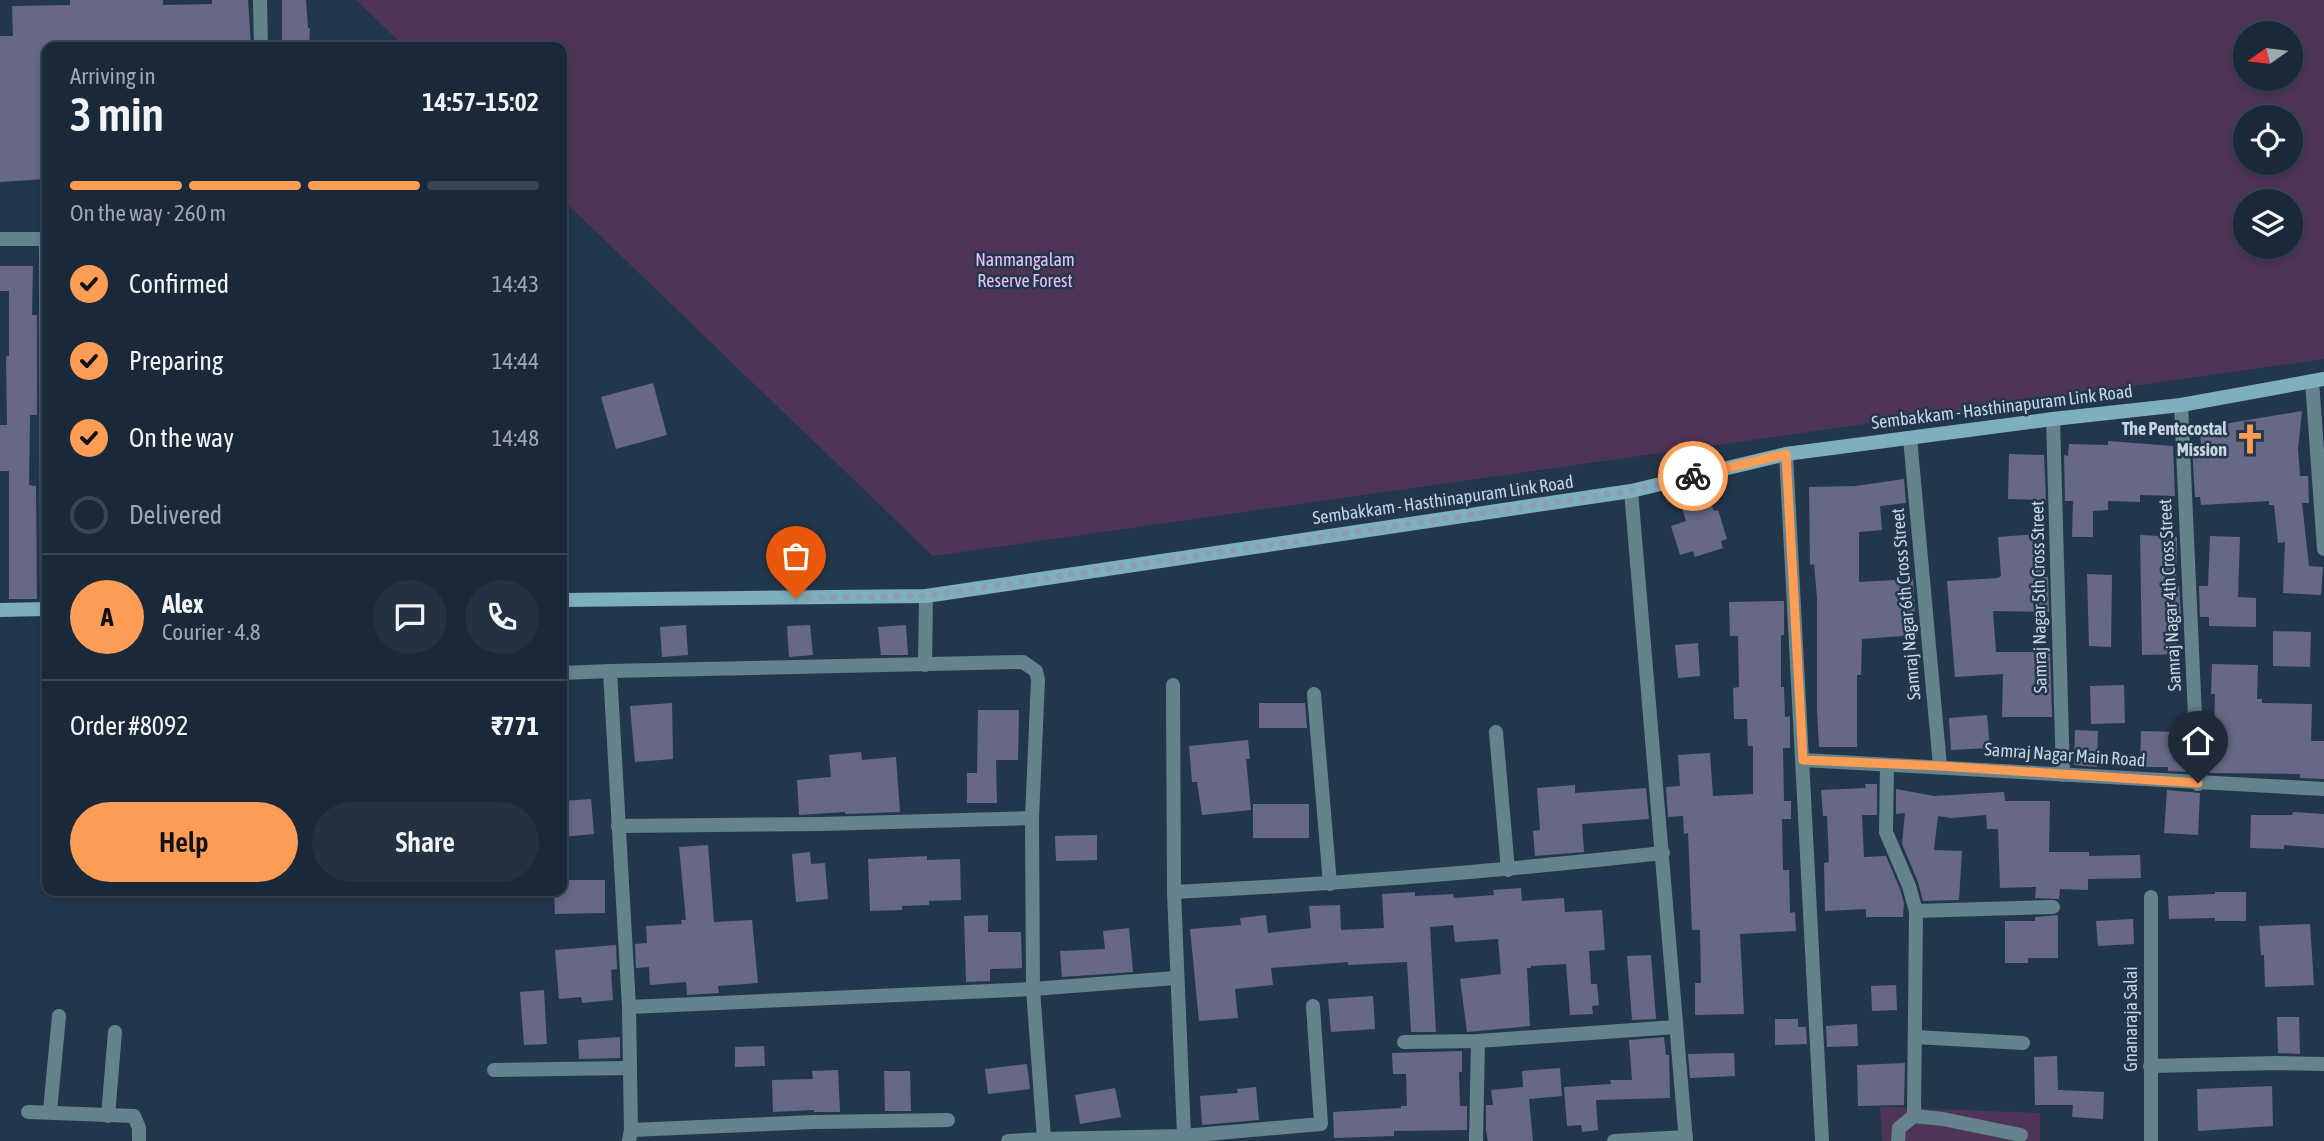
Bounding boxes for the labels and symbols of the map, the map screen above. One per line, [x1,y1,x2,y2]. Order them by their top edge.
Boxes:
north arrow [2233,21,2303,91]
park label: Nanmangalam Reserve Forest [975,249,1075,291]
street label: Sembakkam - Hasthinapuram Link Road [1870,380,2134,433]
place label: The Pentecostal Mission [2122,418,2227,460]
church icon: The Pentecostal Mission [2233,422,2267,456]
courier [1658,441,1728,511]
street label: Sembakkam - Hasthinapuram Link Road [1311,471,1575,528]
street label: Samraj Nagar 4th Cross Street [2154,498,2185,692]
street label: Samraj Nagar 5th Cross Street [2026,500,2051,694]
street label: Samraj Nagar 6th Cross Street [1887,507,1924,701]
pin [766,526,826,598]
pin [2168,711,2228,783]
street label: Samraj Nagar Main Road [1984,738,2146,771]
street label: Gnanaraja Salai [2120,966,2141,1072]

